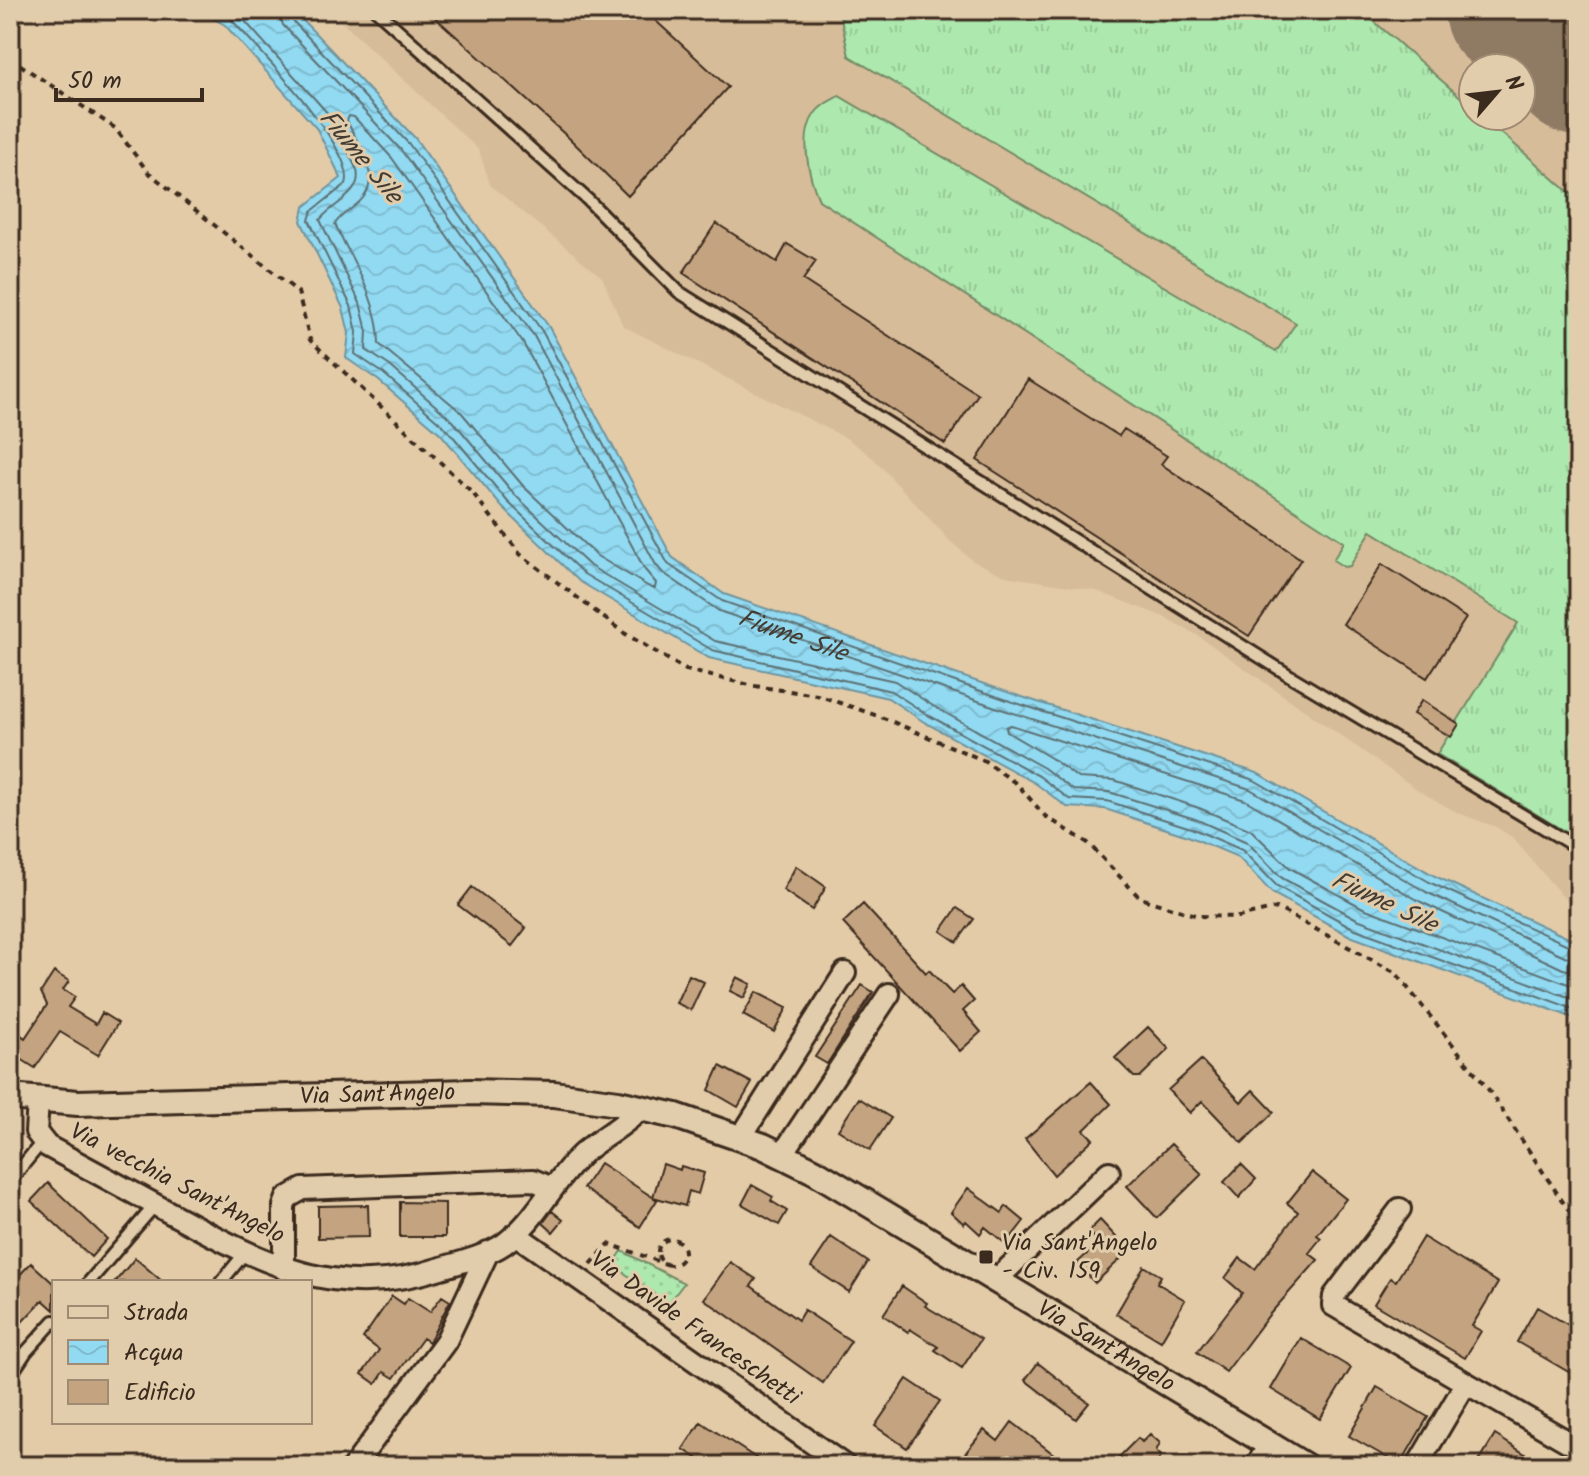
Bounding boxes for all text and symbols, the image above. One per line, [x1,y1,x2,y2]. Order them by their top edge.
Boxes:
scale bar [56,52,202,102]
north arrow [1457,52,1537,132]
text: 50 m [68,62,122,101]
text: N [1494,69,1531,98]
water label: Fiume Sile [308,100,414,216]
water label: Fiume Sile [732,598,855,676]
water label: Fiume Sile [1324,860,1446,947]
street label: Via Sant'Angelo [299,1073,456,1116]
street label: Via vecchia Sant'Angelo [63,1113,292,1255]
place label: Via Sant'Angelo - Civ. 159 [1002,1224,1157,1291]
street label: Via Davide Franceschetti [582,1242,809,1417]
marker: Via Sant'Angelo - Civ. 159 [977,1248,995,1266]
legend [52,1280,312,1424]
street label: Via Sant'Angelo [1029,1290,1183,1403]
text: Strada [124,1294,188,1333]
text: Acqua [124,1334,183,1373]
text: Edificio [124,1374,196,1413]

